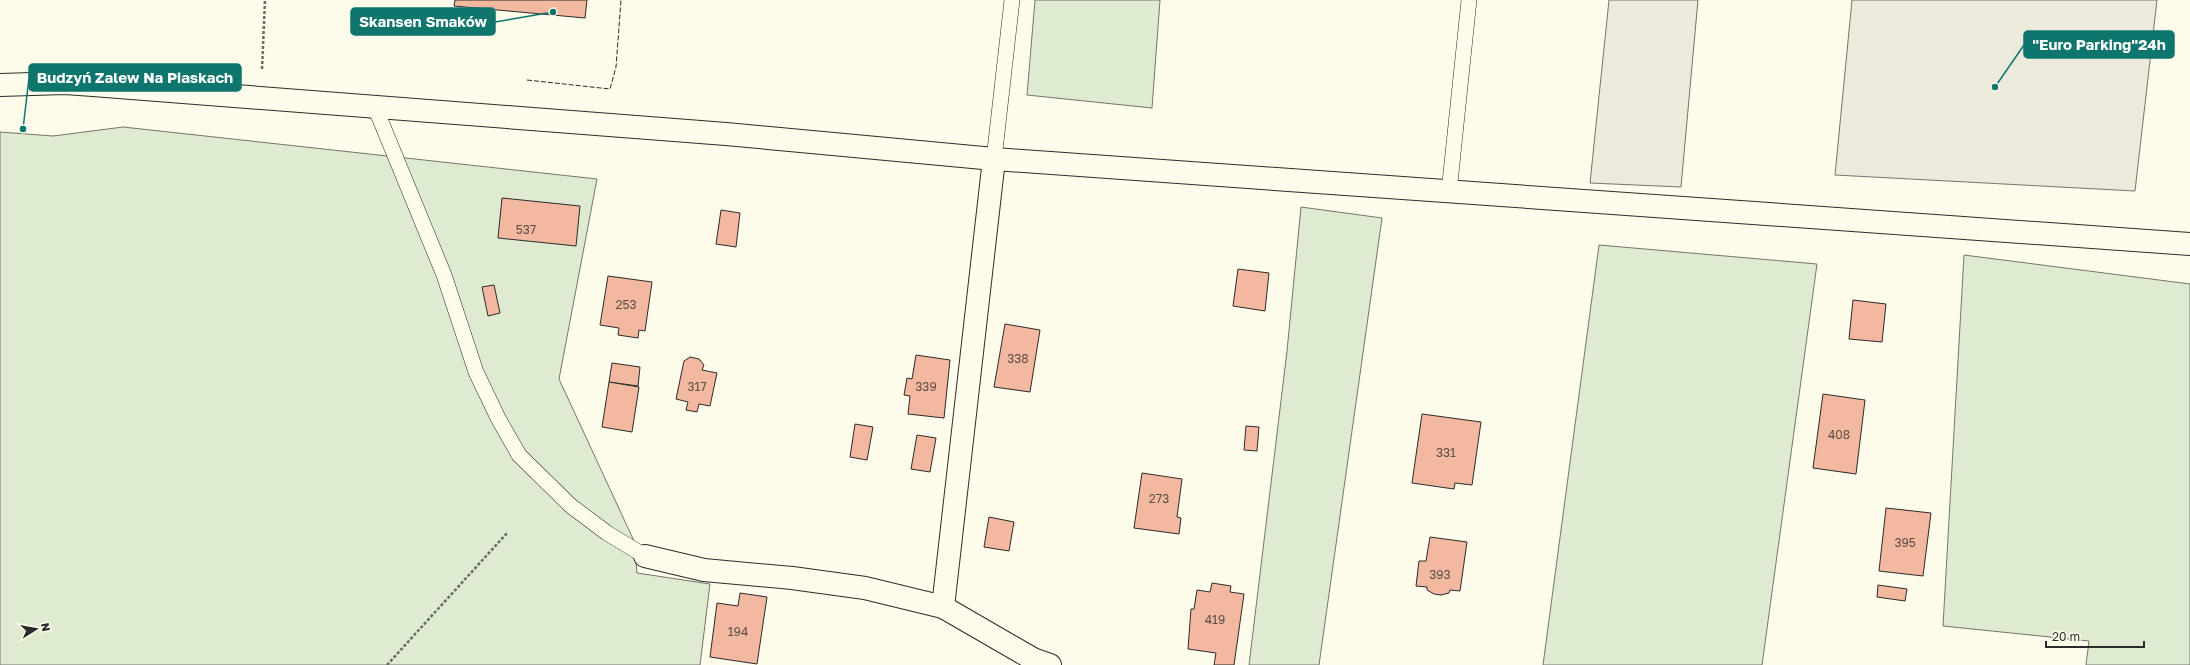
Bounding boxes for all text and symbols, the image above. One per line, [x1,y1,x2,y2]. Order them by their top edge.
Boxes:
callout: Skansen Smaków [351,8,495,35]
text: Skansen Smaków [359,12,488,30]
callout: "Euro Parking"24h [2024,31,2174,58]
text: "Euro Parking"24h [2032,35,2166,53]
callout: Budzyń Zalew Na Piaskach [29,64,241,91]
text: Budzyń Zalew Na Piaskach [37,68,233,86]
house number: 537 [516,222,536,237]
house number: 253 [616,297,636,312]
house number: 338 [1007,351,1029,366]
house number: 317 [687,379,707,394]
house number: 339 [915,379,937,394]
house number: 408 [1828,427,1850,442]
house number: 331 [1436,445,1456,460]
house number: 273 [1149,491,1169,506]
house number: 395 [1894,535,1916,550]
house number: 393 [1429,567,1451,582]
north arrow [16,609,56,649]
house number: 419 [1205,612,1225,627]
text: N [39,622,53,632]
scale bar [2046,623,2144,649]
house number: 194 [728,624,748,639]
text: 20 m [2052,629,2080,644]

